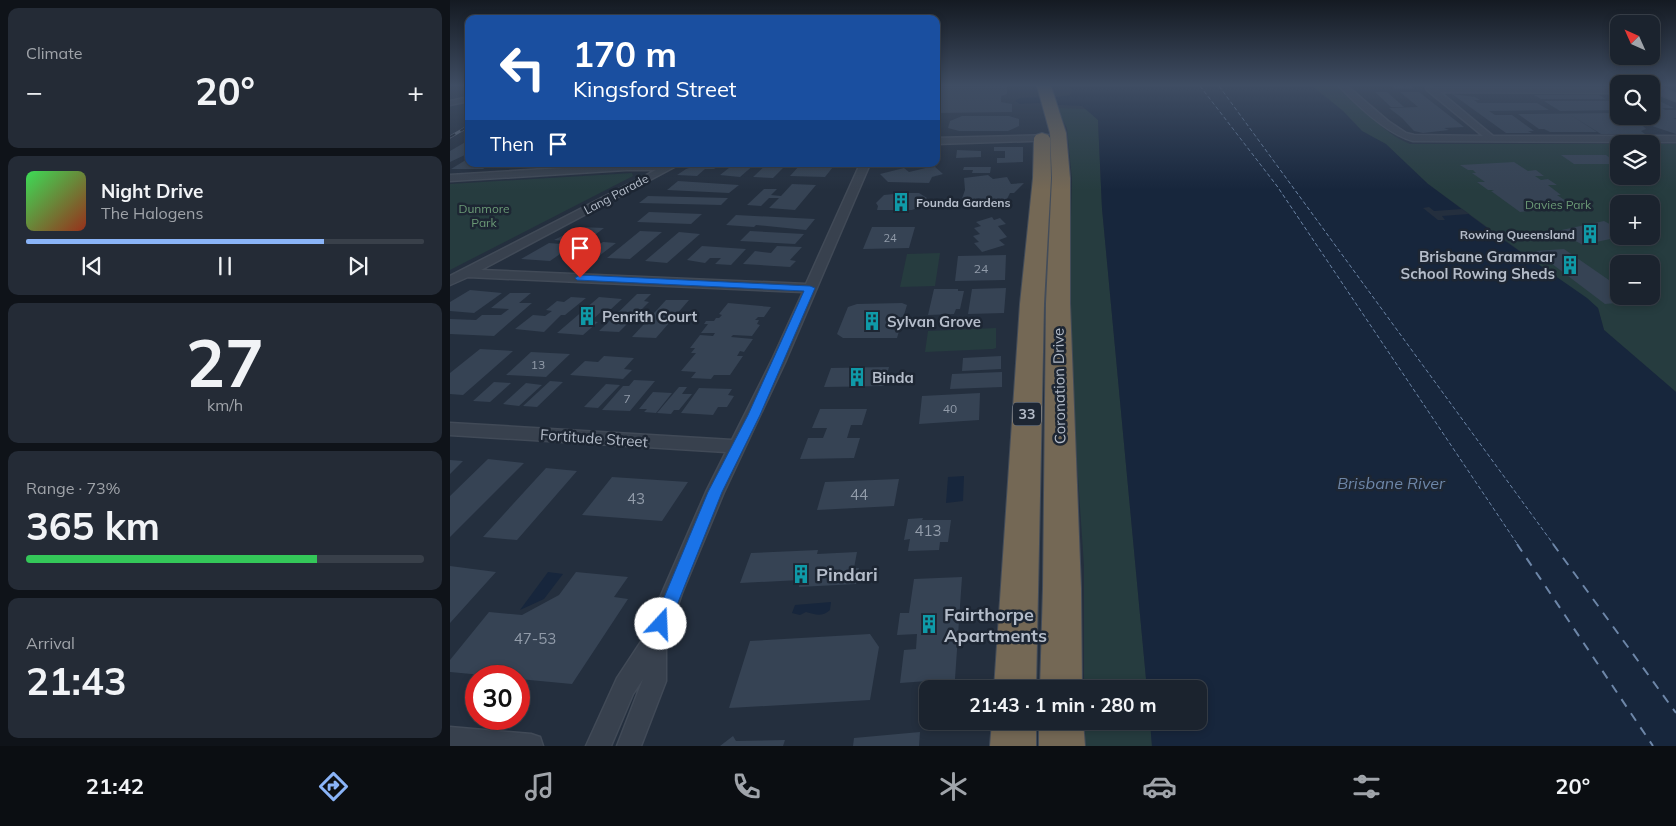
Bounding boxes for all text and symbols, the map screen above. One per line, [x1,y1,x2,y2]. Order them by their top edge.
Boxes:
north arrow [1610,15,1660,65]
map controls [1610,15,1660,305]
text: 170 m [573,32,677,76]
icon: left [490,35,555,100]
text: Climate [26,43,82,63]
text: 20° [195,67,255,115]
text: − [26,74,43,109]
text: + [407,74,424,109]
text: Kingsford Street [573,75,737,103]
button: search [1610,75,1660,125]
icon: arrive [544,130,572,158]
text: Then [490,132,534,156]
button: layers [1610,135,1660,185]
street label: Lang Parade [581,171,651,217]
text: Night Drive [101,179,203,203]
building icon: Founda Gardens [890,191,912,213]
place label: Founda Gardens [916,195,1011,210]
button: + [1610,195,1660,245]
park label: Davies Park [1525,197,1592,212]
park label: Dunmore Park [458,201,510,230]
text: The Halogens [101,203,203,223]
building icon: Rowing Queensland [1579,223,1601,245]
pin [559,227,601,278]
place label: Rowing Queensland [1460,227,1575,242]
house number: 24 [883,231,897,245]
icon: arrive [566,234,594,262]
place label: Brisbane Grammar School Rowing Sheds [1400,247,1555,283]
icon: previous [78,252,106,280]
icon: pause [211,252,239,280]
icon: next [344,252,372,280]
building icon: Brisbane Grammar School Rowing Sheds [1559,254,1581,276]
button: − [1610,255,1660,305]
house number: 24 [974,261,988,276]
building icon: Penrith Court [576,305,598,327]
place label: Penrith Court [602,307,697,326]
building icon: Sylvan Grove [861,310,883,332]
place label: Sylvan Grove [887,312,981,331]
text: 27 [186,322,264,403]
street label: Coronation Drive [1048,328,1070,444]
house number: 13 [531,357,545,372]
building icon: Binda [846,366,868,388]
place label: Binda [872,368,914,387]
house number: 7 [623,391,631,406]
text: km/h [207,395,243,415]
house number: 40 [943,401,957,416]
road number: 33 [1013,402,1041,426]
street label: Fortitude Street [540,425,648,451]
water label: Brisbane River [1337,473,1446,493]
text: Range · 73% [26,478,121,498]
house number: 44 [850,485,868,504]
house number: 43 [627,489,645,508]
text: 365 km [26,502,160,550]
house number: 413 [914,521,942,540]
building icon: Pindari [790,563,812,585]
place label: Pindari [816,563,878,586]
position arrow [634,597,686,649]
place label: Fairthorpe Apartments [944,603,1047,647]
building icon: Fairthorpe Apartments [918,613,940,635]
house number: 47-53 [514,629,556,648]
text: Arrival [26,633,75,653]
text: 21:43 [26,657,127,705]
speed limit sign: 30 [465,665,530,730]
text: 21:43 · 1 min · 280 m [969,693,1157,717]
icon: directions [316,769,351,804]
icon: music [522,769,557,804]
icon: phone [729,769,764,804]
icon: climate [936,769,971,804]
icon: car [1142,769,1177,804]
icon: filters [1349,769,1384,804]
text: 21:42 [86,772,144,800]
text: 20° [1555,772,1590,800]

